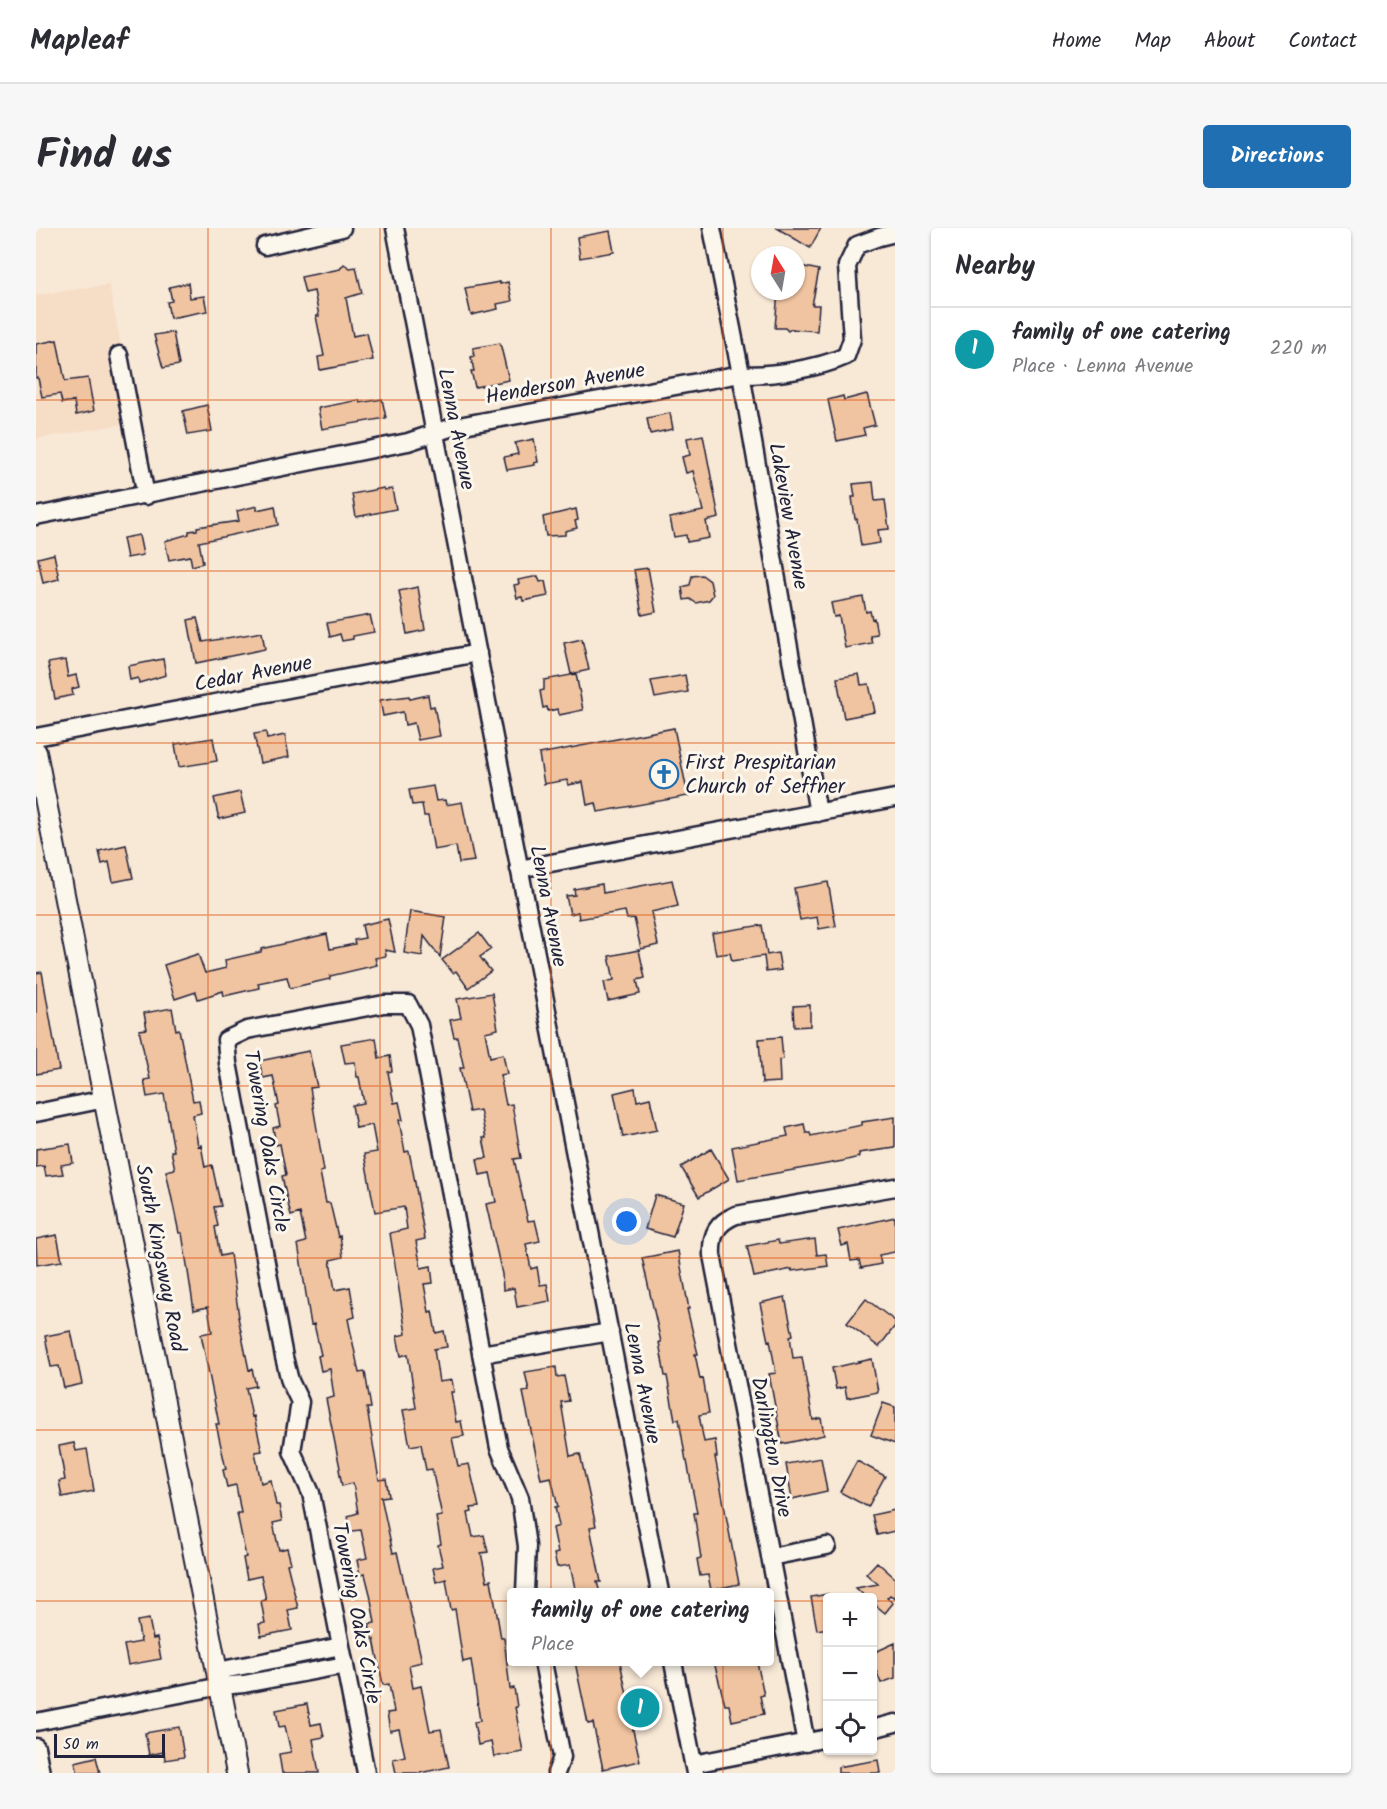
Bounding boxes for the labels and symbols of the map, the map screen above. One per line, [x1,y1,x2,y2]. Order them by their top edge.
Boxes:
north arrow [751,246,805,300]
street label: Henderson Avenue [483,354,648,415]
street label: Lenna Avenue [428,366,484,494]
street label: Lakeview Avenue [758,440,817,593]
street label: Cedar Avenue [191,647,316,702]
place label: First Prespitarian Church of Seffner [685,747,846,804]
church icon: First Prespitarian Church of Seffner [648,758,680,790]
street label: Lenna Avenue [520,843,576,971]
street label: Towering Oaks Circle [233,1048,298,1235]
street label: South Kingsway Road [125,1162,194,1355]
your location [612,1207,641,1236]
street label: Lenna Avenue [614,1320,670,1448]
street label: Darlington Drive [741,1374,800,1521]
street label: Towering Oaks Circle [322,1520,389,1707]
pin: 1 [620,1686,660,1730]
scale bar [54,1731,165,1758]

